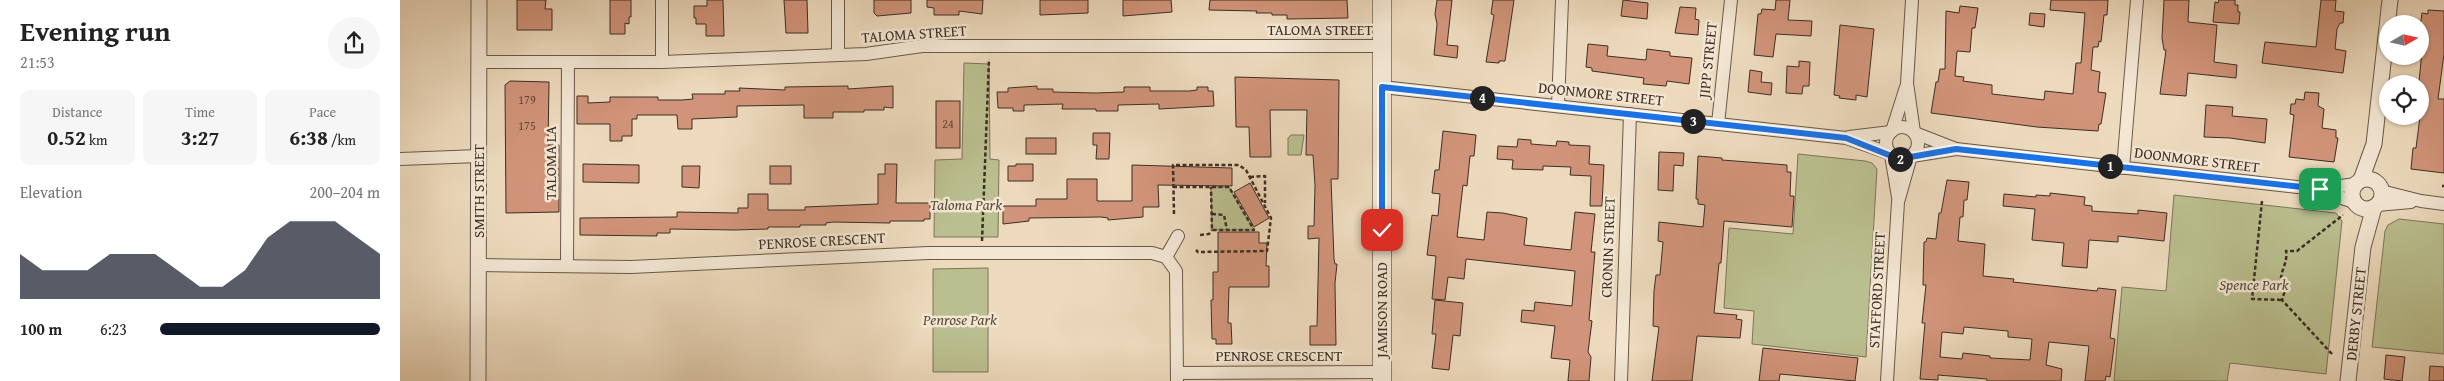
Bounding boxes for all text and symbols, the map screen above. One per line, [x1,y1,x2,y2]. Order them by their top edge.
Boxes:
text: Evening run [20,10,171,51]
north arrow [2379,15,2429,65]
map controls [2379,15,2429,125]
button: share [328,17,380,69]
street label: TALOMA STREET [861,19,968,48]
street label: TALOMA STREET [1267,19,1373,40]
street label: JIPP STREET [1693,20,1722,101]
text: 21:53 [20,50,55,74]
button: locate [2379,75,2429,125]
street label: DOONMORE STREET [1537,76,1665,111]
pin: 4 [1470,86,1494,110]
text: 4 [1479,88,1486,108]
house number: 179 [518,91,536,108]
text: Distance [52,102,102,122]
text: Time [185,102,215,122]
text: Pace [309,102,336,122]
pin: 3 [1680,108,1706,134]
text: 3 [1690,111,1697,131]
house number: 24 [942,115,954,132]
house number: 175 [518,117,536,134]
text: 0.52 [47,122,86,153]
text: 3:27 [181,122,219,153]
text: 6:38 [289,122,328,153]
street label: TALOMA LA [540,126,561,200]
text: km [86,130,107,150]
text: /km [328,130,356,150]
street label: DOONMORE STREET [2133,141,2261,178]
street label: SMITH STREET [468,143,489,238]
pin: 2 [1888,146,1912,172]
text: 2 [1897,149,1904,169]
pin: 1 [2098,154,2122,178]
text: 1 [2107,156,2114,176]
pin [2299,168,2341,210]
icon: arrive [2306,175,2334,203]
text: Elevation [20,180,83,204]
text: 200–204 m [310,180,380,204]
park label: Taloma Park [930,194,1002,215]
street label: CRONIN STREET [1595,195,1620,298]
pin [1361,209,1403,251]
icon: check [1368,216,1396,244]
street label: PENROSE CRESCENT [758,227,887,254]
street label: STAFFORD STREET [1863,231,1890,349]
street label: JAMISON ROAD [1371,262,1392,360]
street label: DERBY STREET [2340,265,2371,362]
park label: Spence Park [2219,274,2289,295]
park label: Penrose Park [922,309,997,330]
text: 100 m [20,317,62,341]
text: 6:23 [100,317,127,341]
street label: PENROSE CRESCENT [1215,345,1343,366]

